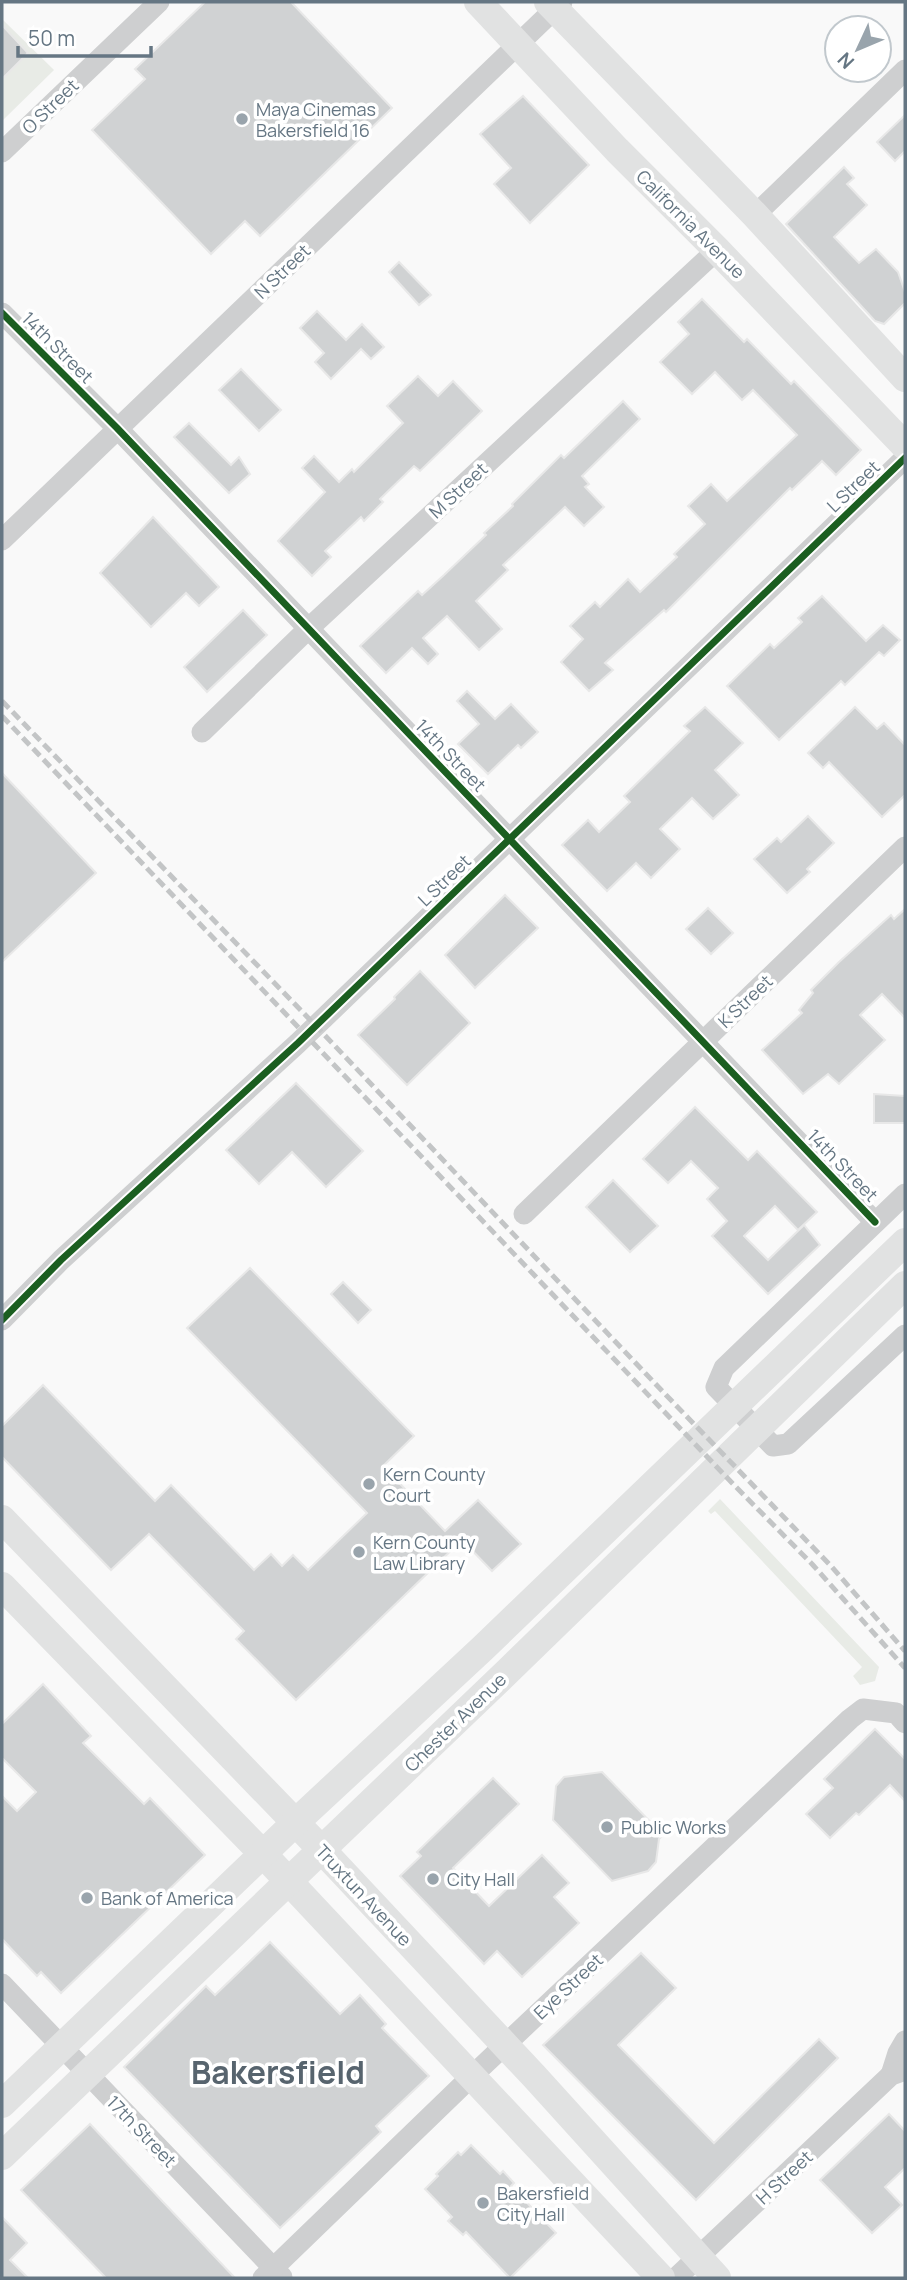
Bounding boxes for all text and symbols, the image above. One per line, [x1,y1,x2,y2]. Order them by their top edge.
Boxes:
scale bar [18,14,150,58]
north arrow [823,14,893,84]
text: 50 m [28,24,75,52]
text: N [832,47,860,75]
street label: O Street [17,73,83,139]
place label: Maya Cinemas Bakersfield 16 [256,97,376,142]
marker: Maya Cinemas Bakersfield 16 [234,111,250,127]
street label: California Avenue [631,164,751,284]
street label: N Street [249,238,315,304]
street label: 14th Street [17,306,99,388]
street label: L Street [821,455,885,517]
street label: M Street [424,457,492,523]
street label: 14th Street [410,714,492,796]
street label: L Street [412,849,476,911]
street label: K Street [713,969,777,1033]
street label: 14th Street [802,1124,884,1206]
place label: Kern County Court [383,1462,486,1507]
marker: Kern County Court [361,1476,377,1492]
place label: Kern County Law Library [373,1530,476,1575]
marker: Kern County Law Library [351,1544,367,1560]
street label: Chester Avenue [399,1667,511,1777]
place label: Public Works [621,1815,726,1839]
marker: Public Works [599,1819,615,1835]
street label: Truxtun Avenue [311,1839,417,1951]
place label: City Hall [447,1867,515,1891]
marker: City Hall [425,1871,441,1887]
place label: Bank of America [101,1886,234,1910]
marker: Bank of America [79,1890,95,1906]
street label: Eye Street [528,1948,608,2024]
district label: Bakersfield [191,2050,365,2094]
street label: 17th Street [102,2090,182,2172]
street label: H Street [751,2145,817,2209]
place label: Bakersfield City Hall [497,2181,589,2226]
marker: Bakersfield City Hall [475,2195,491,2211]

